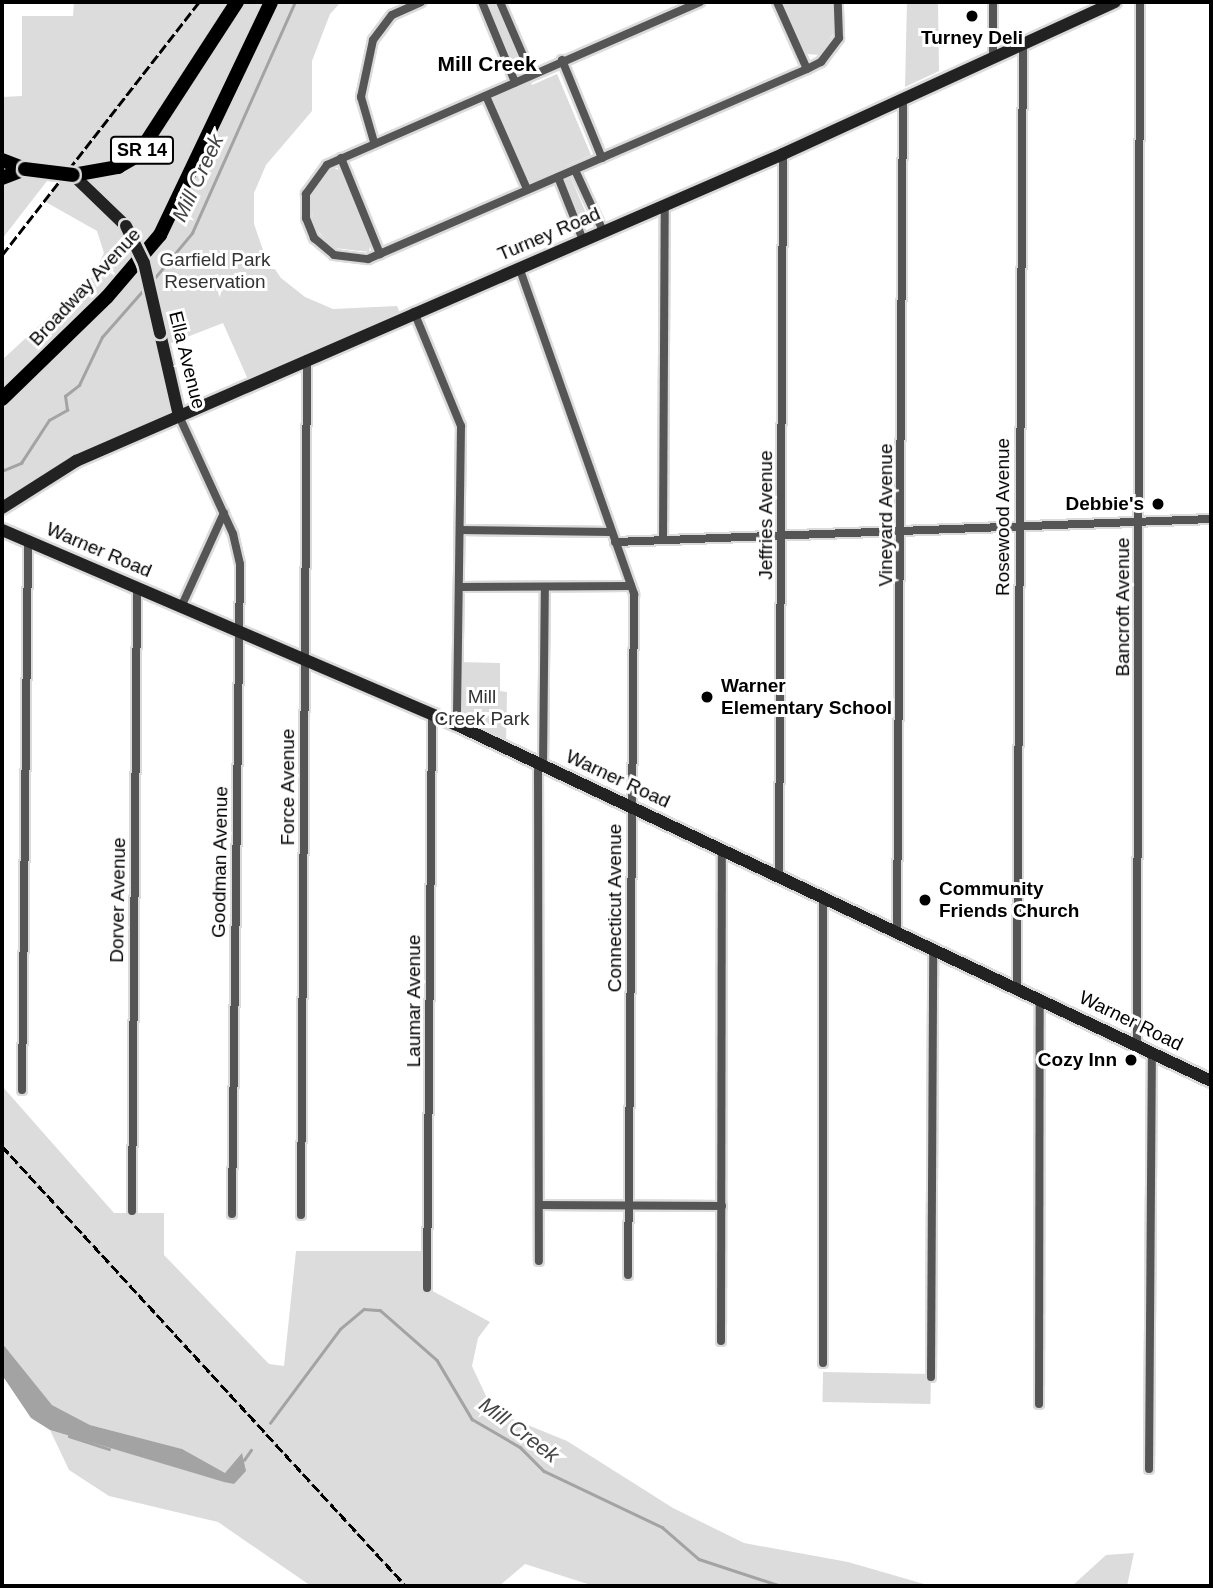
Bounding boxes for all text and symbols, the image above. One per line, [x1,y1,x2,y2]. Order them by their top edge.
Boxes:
marker: Turney Deli [964,8,980,24]
place label: Turney Deli [921,27,1023,49]
district label: Mill Creek [437,51,537,77]
water label: Mill Creek [167,130,229,226]
road number: SR 14 [109,135,175,164]
street label: Turney Road [494,202,604,266]
street label: Broadway Avenue [24,223,146,351]
park label: Garfield Park Reservation [160,249,270,293]
street label: Ella Avenue [164,308,210,412]
street label: Rosewood Avenue [992,437,1014,597]
street label: Vineyard Avenue [875,443,897,587]
street label: Jeffries Avenue [755,450,777,580]
place label: Debbie's [1066,493,1144,515]
marker: Debbie's [1150,496,1166,512]
street label: Warner Road [43,518,155,582]
street label: Bancroft Avenue [1112,537,1134,677]
place label: Warner Elementary School [721,675,892,719]
park label: Mill Creek Park [434,686,530,730]
marker: Warner Elementary School [699,689,715,705]
street label: Force Avenue [277,728,299,846]
street label: Warner Road [562,745,674,813]
street label: Goodman Avenue [207,785,233,939]
street label: Connecticut Avenue [604,823,626,993]
street label: Dorver Avenue [105,837,131,963]
place label: Community Friends Church [939,878,1079,922]
marker: Community Friends Church [917,892,933,908]
street label: Laumar Avenue [403,934,425,1068]
street label: Warner Road [1076,986,1186,1056]
place label: Cozy Inn [1038,1049,1117,1071]
marker: Cozy Inn [1123,1052,1139,1068]
water label: Mill Creek [474,1392,564,1468]

